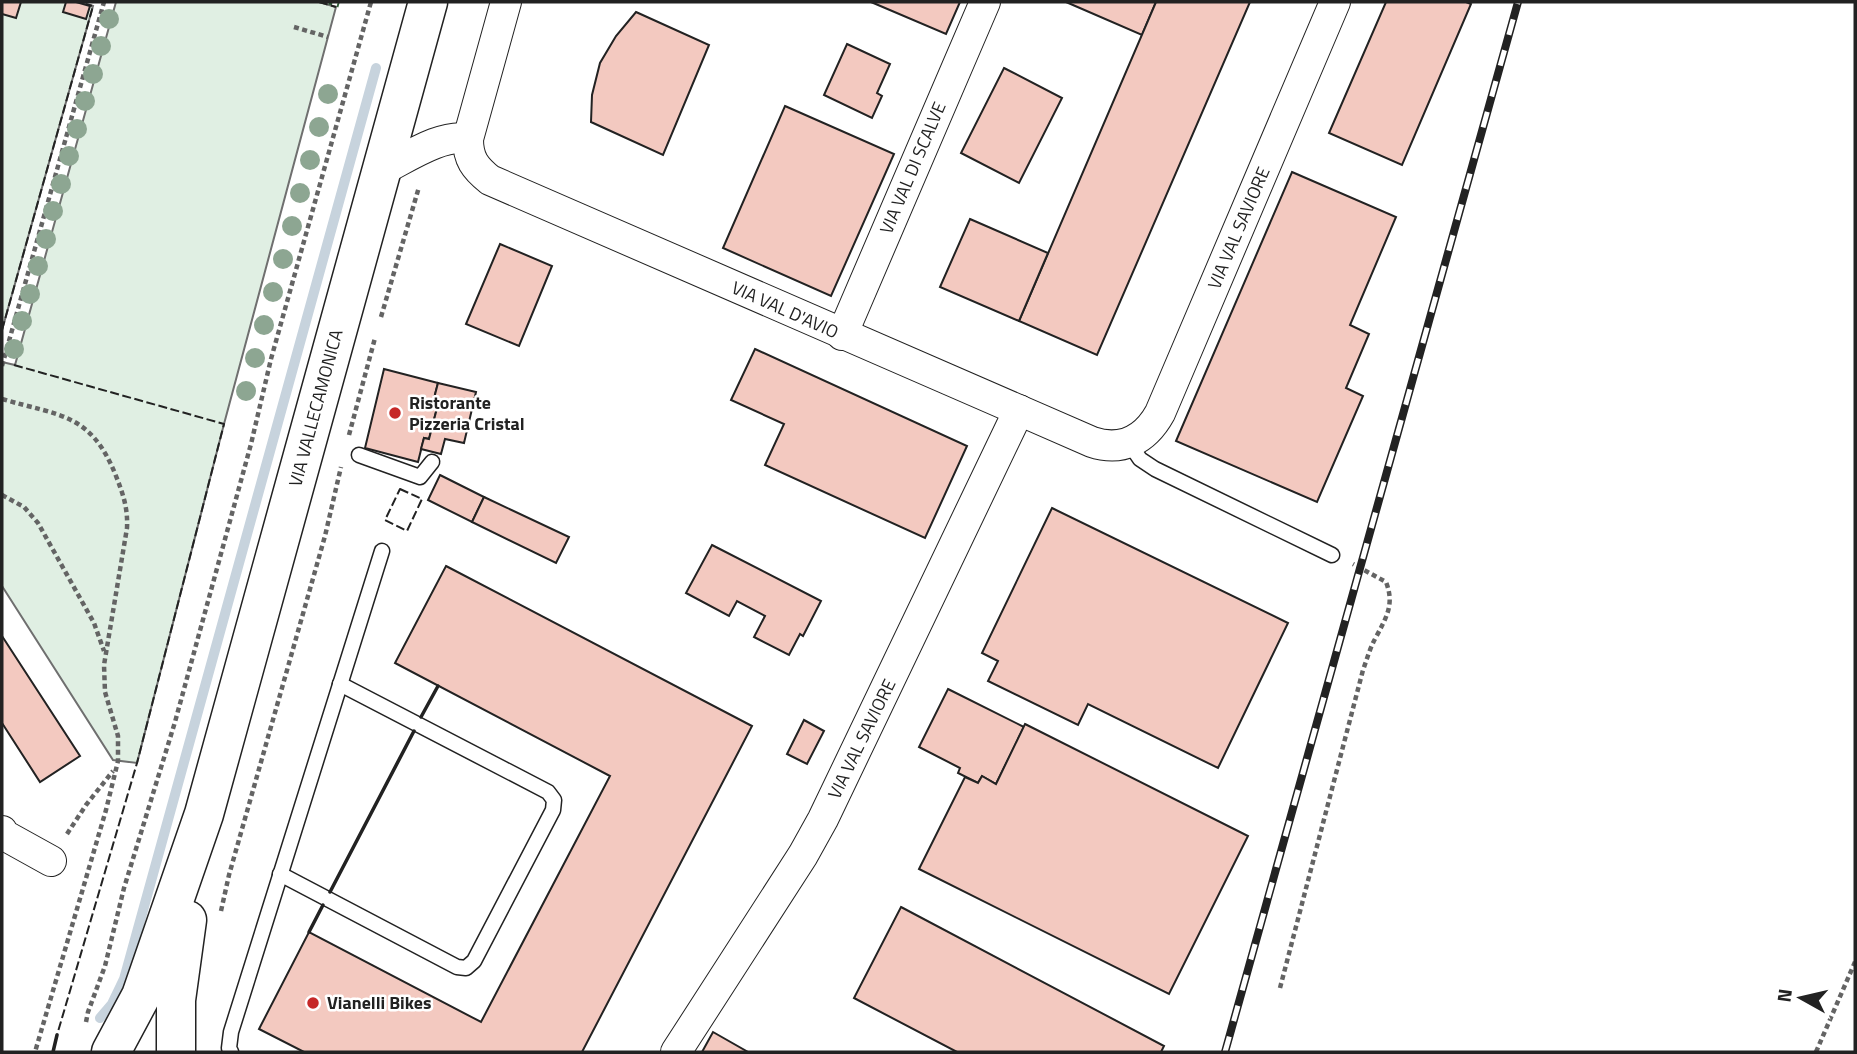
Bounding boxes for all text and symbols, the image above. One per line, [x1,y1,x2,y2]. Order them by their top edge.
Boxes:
street label: VIA VAL DI SCALVE [873,98,953,238]
street label: VIA VAL SAVIORE [1201,162,1276,293]
street label: VIA VAL D'AVIO [727,274,843,345]
street label: VIA VALLECAMONICA [282,326,350,490]
place label: Ristorante Pizzeria Cristal [409,389,525,437]
marker: Ristorante Pizzeria Cristal [387,405,403,421]
street label: VIA VAL SAVIORE [821,674,902,803]
north arrow [1766,963,1836,1033]
text: N [1768,987,1799,1004]
place label: Vianelli Bikes [327,989,432,1016]
marker: Vianelli Bikes [305,995,321,1011]

